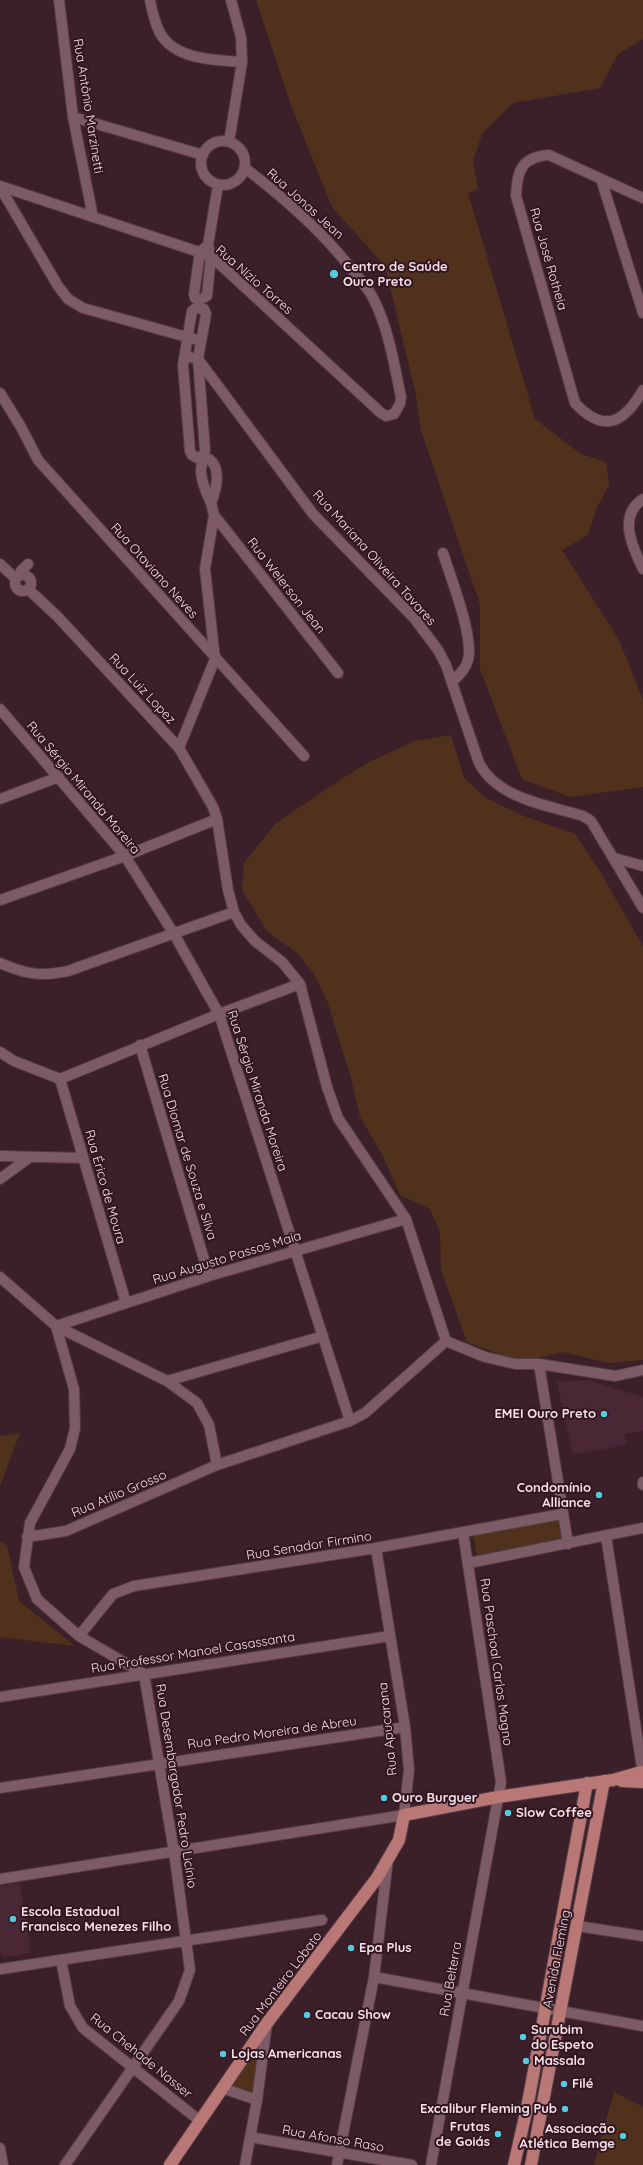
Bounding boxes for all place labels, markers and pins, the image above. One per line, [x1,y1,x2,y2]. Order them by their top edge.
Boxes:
place label: Centro de Saúde Ouro Preto [343,259,448,290]
marker: Centro de Saúde Ouro Preto [328,268,340,280]
place label: EMEI Ouro Preto [494,1406,596,1422]
marker: EMEI Ouro Preto [599,1409,609,1419]
place label: Condomínio Alliance [517,1480,591,1511]
marker: Condomínio Alliance [594,1490,604,1500]
place label: Ouro Burguer [392,1790,477,1806]
marker: Ouro Burguer [379,1793,389,1803]
place label: Slow Coffee [516,1805,592,1821]
marker: Slow Coffee [503,1808,513,1818]
place label: Escola Estadual Francisco Menezes Filho [21,1904,171,1935]
marker: Escola Estadual Francisco Menezes Filho [8,1914,18,1924]
place label: Epa Plus [359,1940,412,1956]
marker: Epa Plus [346,1943,356,1953]
place label: Cacau Show [315,2007,391,2023]
marker: Cacau Show [302,2010,312,2020]
place label: Surubim do Espeto [531,2022,594,2053]
marker: Surubim do Espeto [518,2032,528,2042]
place label: Lojas Americanas [231,2046,342,2062]
marker: Lojas Americanas [218,2049,228,2059]
place label: Massala [534,2053,585,2069]
marker: Massala [521,2056,531,2066]
place label: Filé [572,2076,593,2092]
marker: Filé [559,2079,569,2089]
place label: Excalibur Fleming Pub [420,2101,557,2117]
marker: Excalibur Fleming Pub [560,2104,570,2114]
place label: Frutas de Goiás [436,2119,490,2150]
place label: Associação Atlética Bemge [520,2121,615,2152]
marker: Frutas de Goiás [493,2129,503,2139]
marker: Associação Atlética Bemge [618,2131,628,2141]

